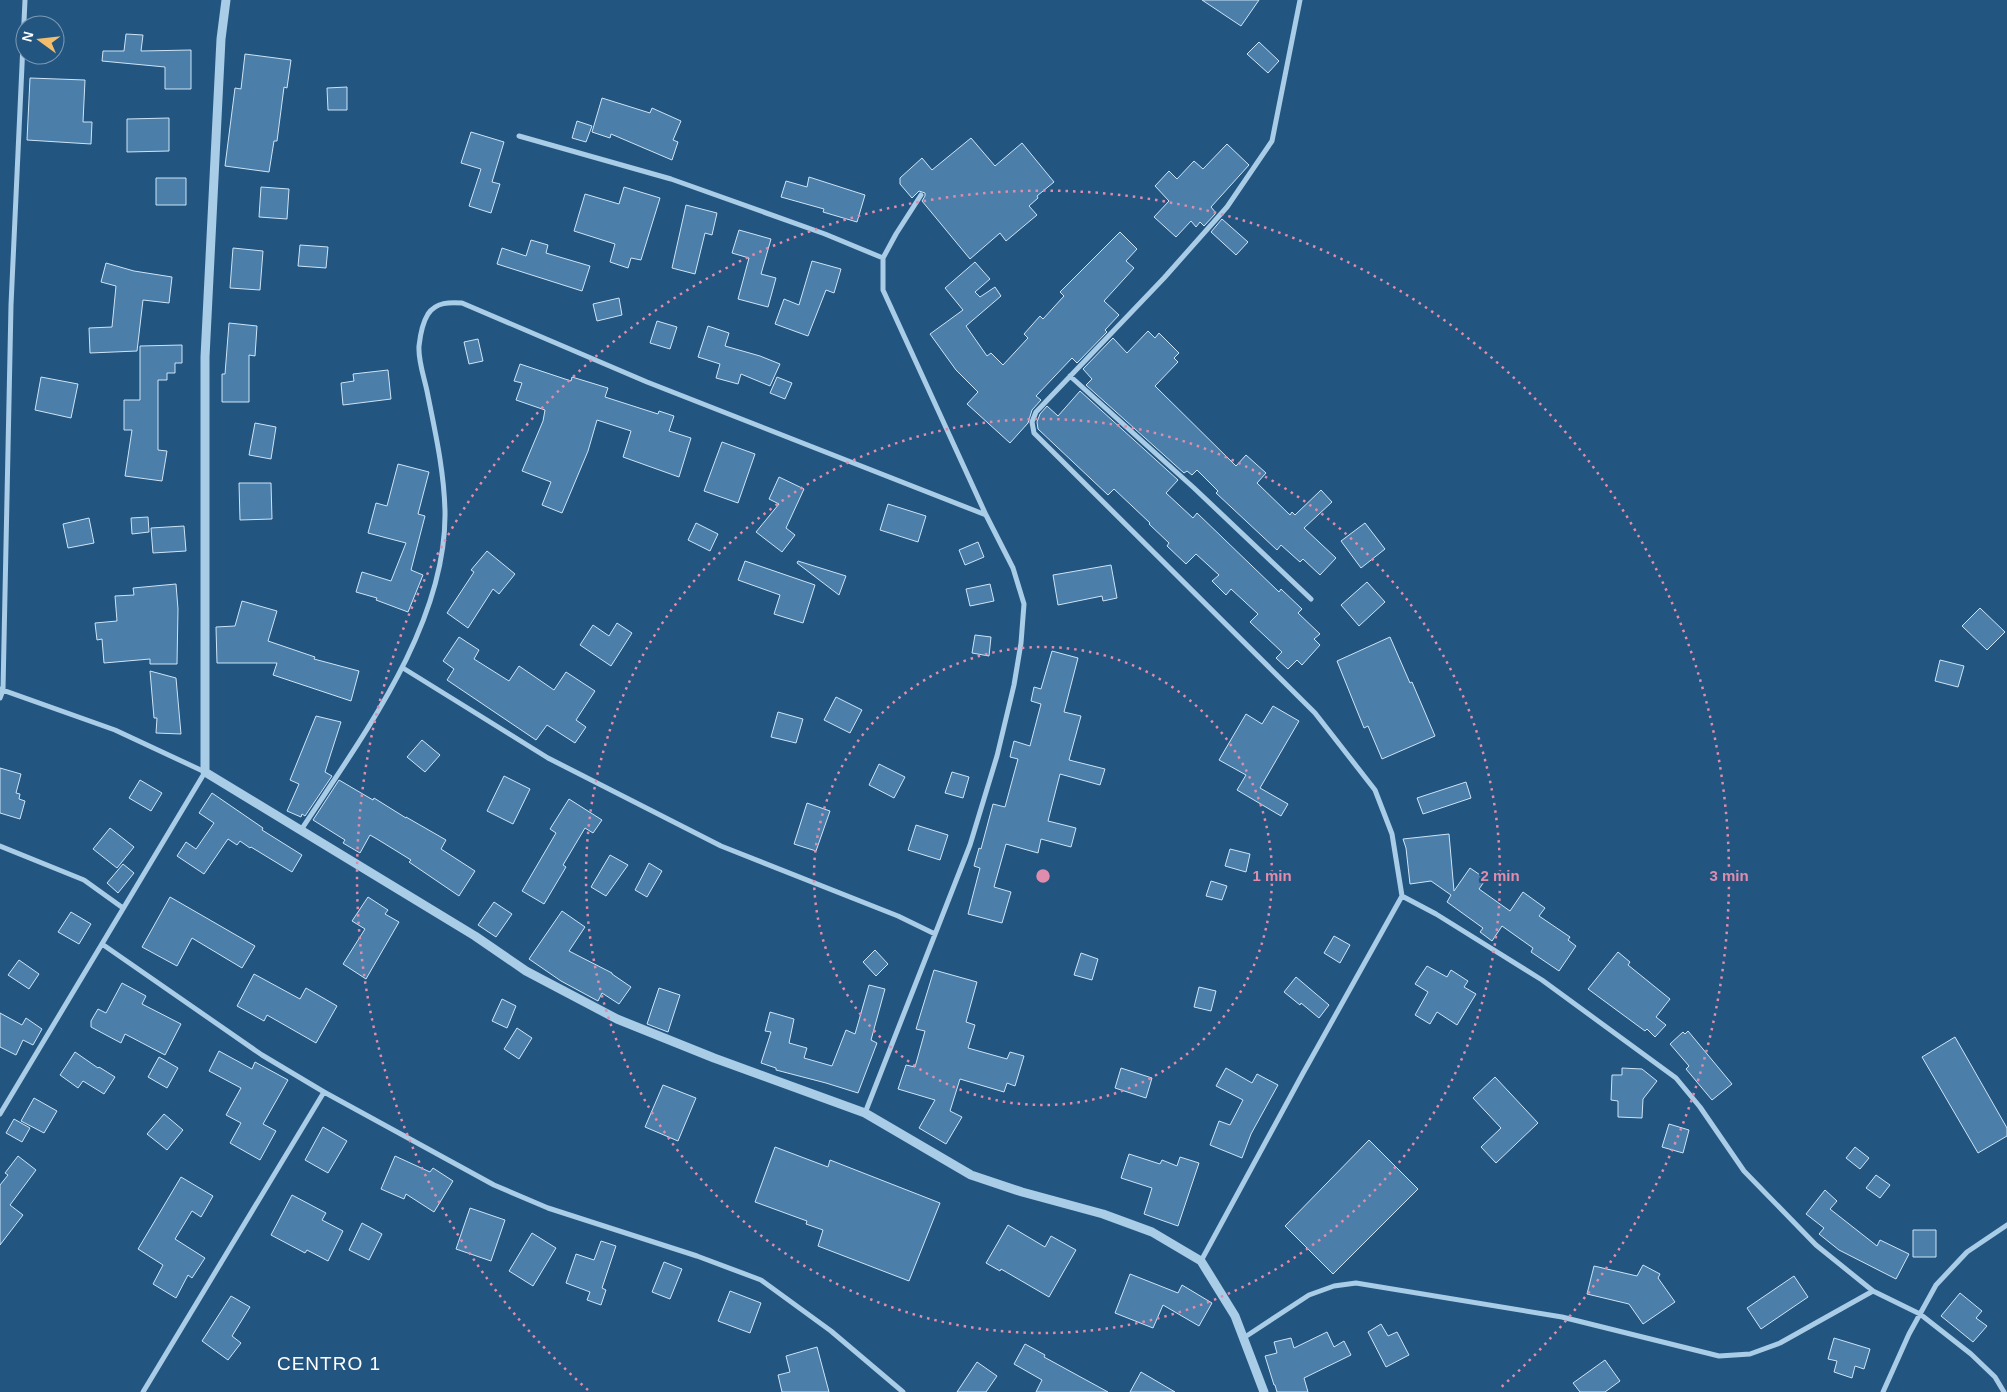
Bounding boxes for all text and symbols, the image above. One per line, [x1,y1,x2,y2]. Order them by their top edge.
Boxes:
north arrow [15,15,65,65]
text: N [18,30,36,44]
centre of rings [1034,867,1052,885]
text: 1 min [1252,867,1292,884]
text: 2 min [1480,867,1520,884]
text: 3 min [1709,867,1749,884]
district label: CENTRO 1 [277,1353,381,1374]

